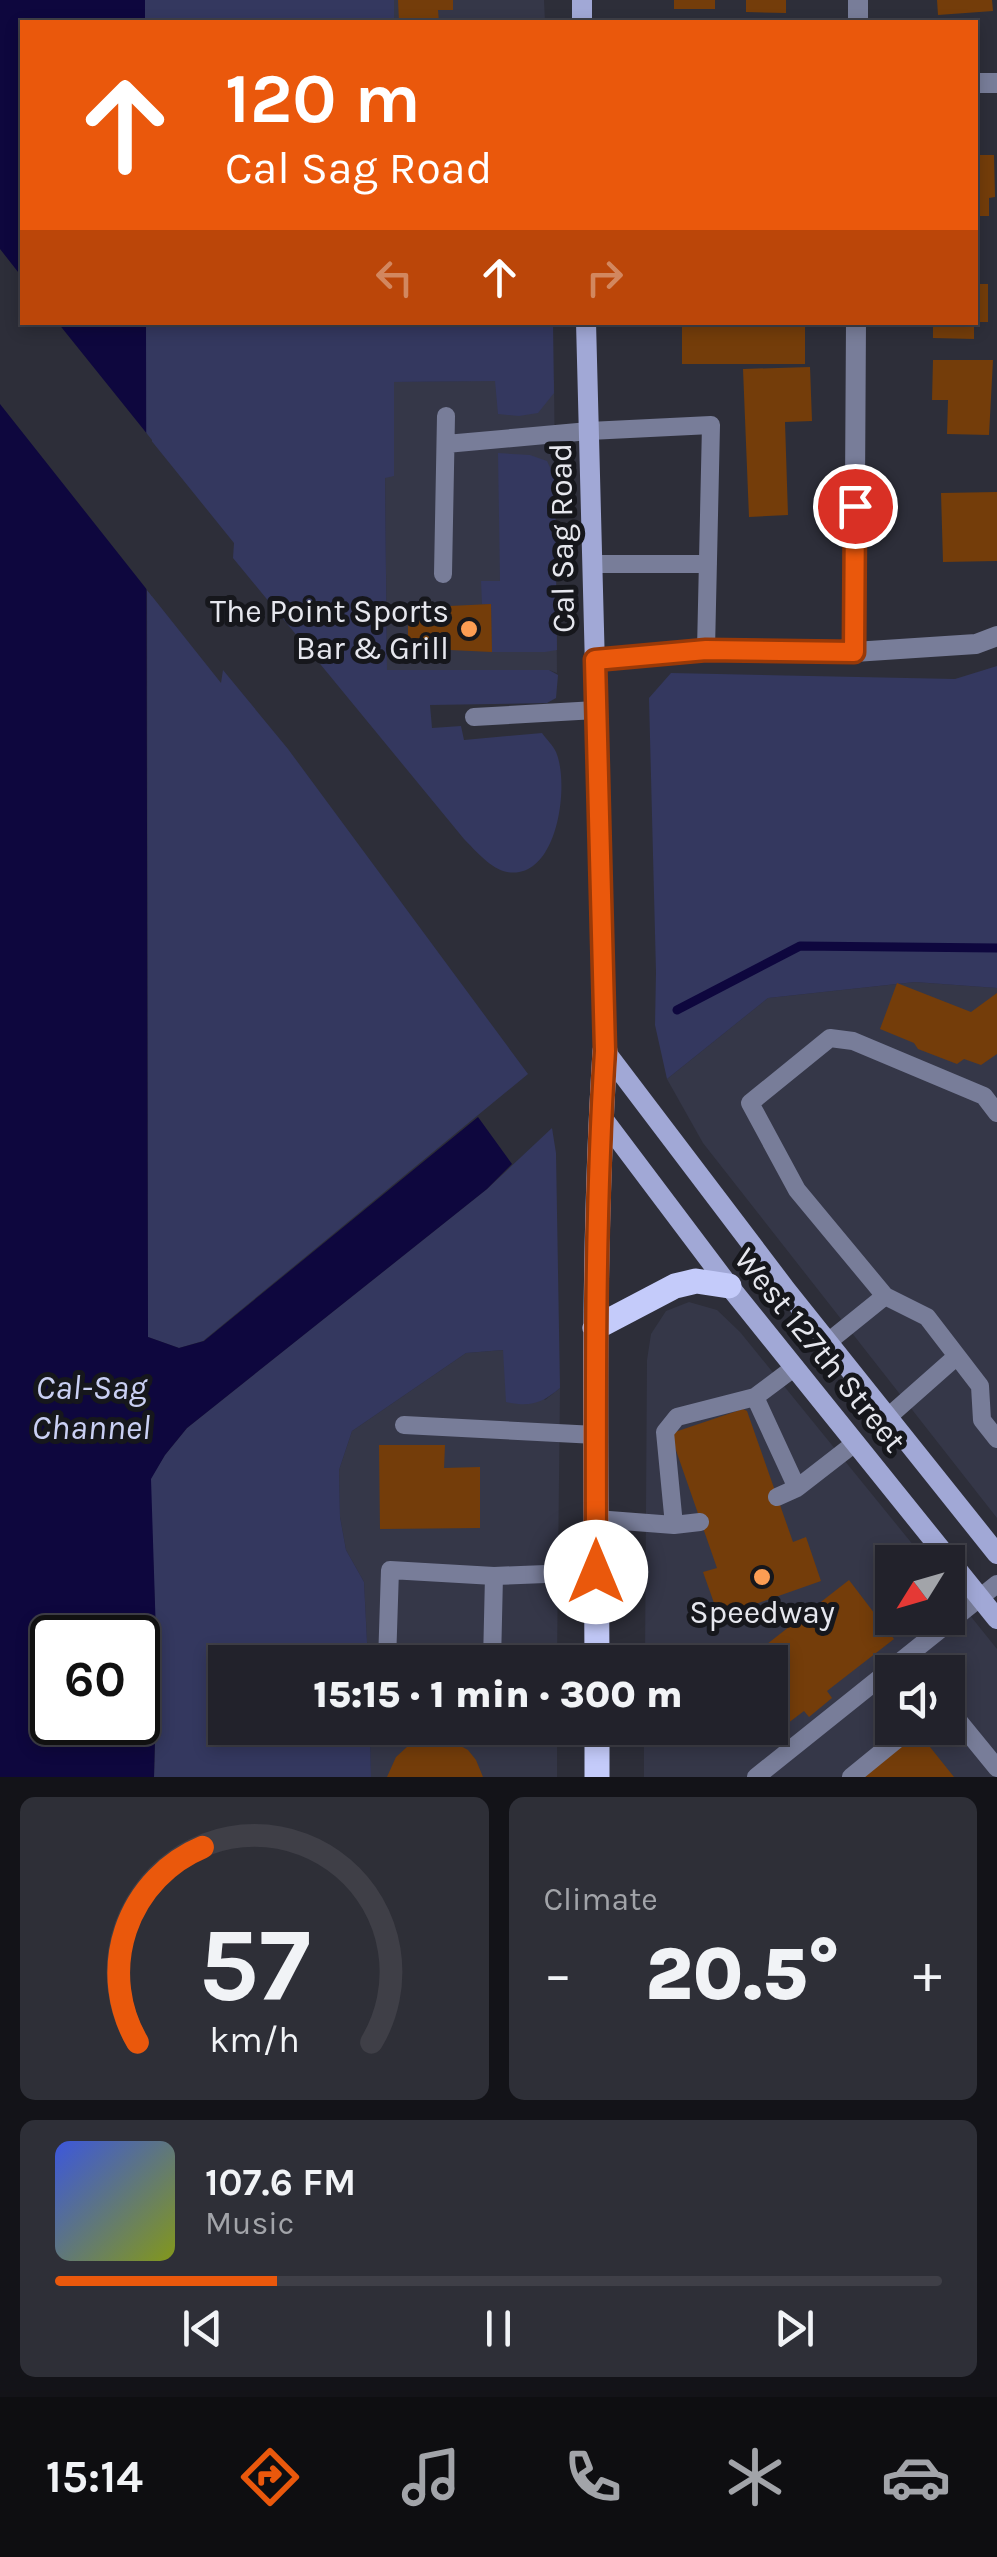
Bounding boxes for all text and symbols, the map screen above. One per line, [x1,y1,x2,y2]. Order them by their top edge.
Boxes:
text: 120 m [225,58,421,140]
icon: ahead [60,60,190,190]
text: Cal Sag Road [225,142,492,194]
icon: left [367,250,422,305]
icon: ahead [472,250,527,305]
icon: right [577,250,632,305]
street label: Cal Sag Road [542,443,582,633]
pin [813,464,898,549]
icon: arrive [828,479,883,534]
place label: The Point Sports Bar & Grill [210,593,449,667]
marker: The Point Sports Bar & Grill [458,618,480,640]
street label: West 127th Street [727,1241,913,1459]
water label: Cal-Sag Channel [31,1367,151,1448]
position arrow [544,1520,648,1624]
north arrow [875,1545,965,1635]
map controls [875,1545,965,1745]
marker: Speedway [751,1566,773,1588]
place label: Speedway [689,1594,835,1631]
speed limit sign: 60 [30,1615,160,1745]
button: sound [875,1655,965,1745]
text: 15:15 · 1 min · 300 m [313,1672,683,1717]
text: Climate [544,1881,658,1918]
text: 57 [198,1905,310,2026]
text: 20.5° [645,1930,840,2018]
text: − [544,1942,572,2006]
text: + [913,1942,942,2006]
text: km/h [209,2019,300,2061]
text: 107.6 FM [205,2160,356,2205]
text: Music [205,2205,294,2242]
icon: previous [175,2301,230,2356]
icon: pause [471,2301,526,2356]
icon: next [767,2301,822,2356]
icon: directions [235,2442,305,2512]
icon: music [396,2442,466,2512]
icon: phone [558,2442,628,2512]
icon: climate [720,2442,790,2512]
icon: car [881,2442,951,2512]
text: 15:14 [46,2451,143,2503]

